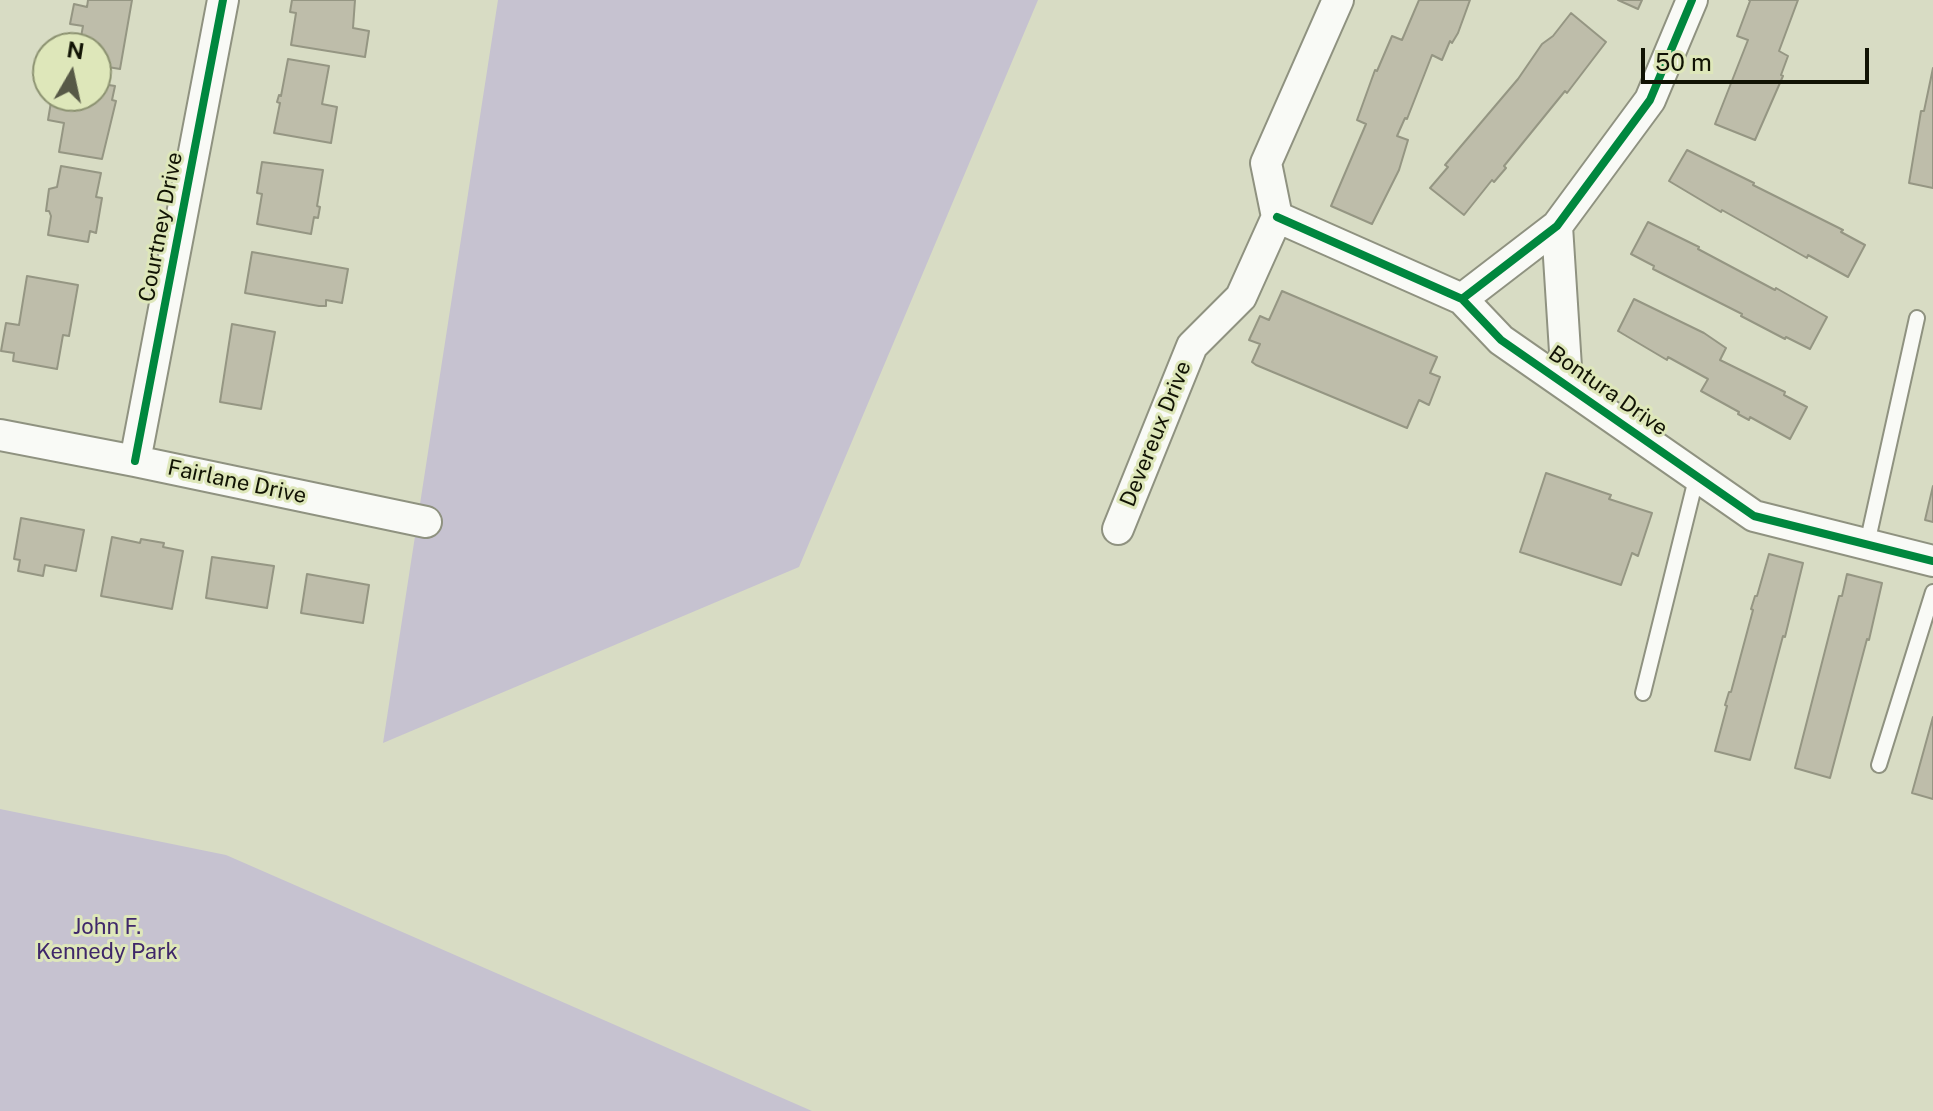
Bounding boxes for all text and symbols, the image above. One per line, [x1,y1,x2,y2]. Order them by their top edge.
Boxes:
north arrow [32,32,112,112]
scale bar [1645,32,1873,82]
text: N [65,36,86,64]
text: 50 m [1655,48,1712,76]
street label: Courtney Drive [134,150,188,304]
street label: Bontura Drive [1543,340,1673,442]
street label: Devereux Drive [1115,357,1197,511]
street label: Fairlane Drive [165,454,309,510]
park label: John F. Kennedy Park [36,914,178,966]

